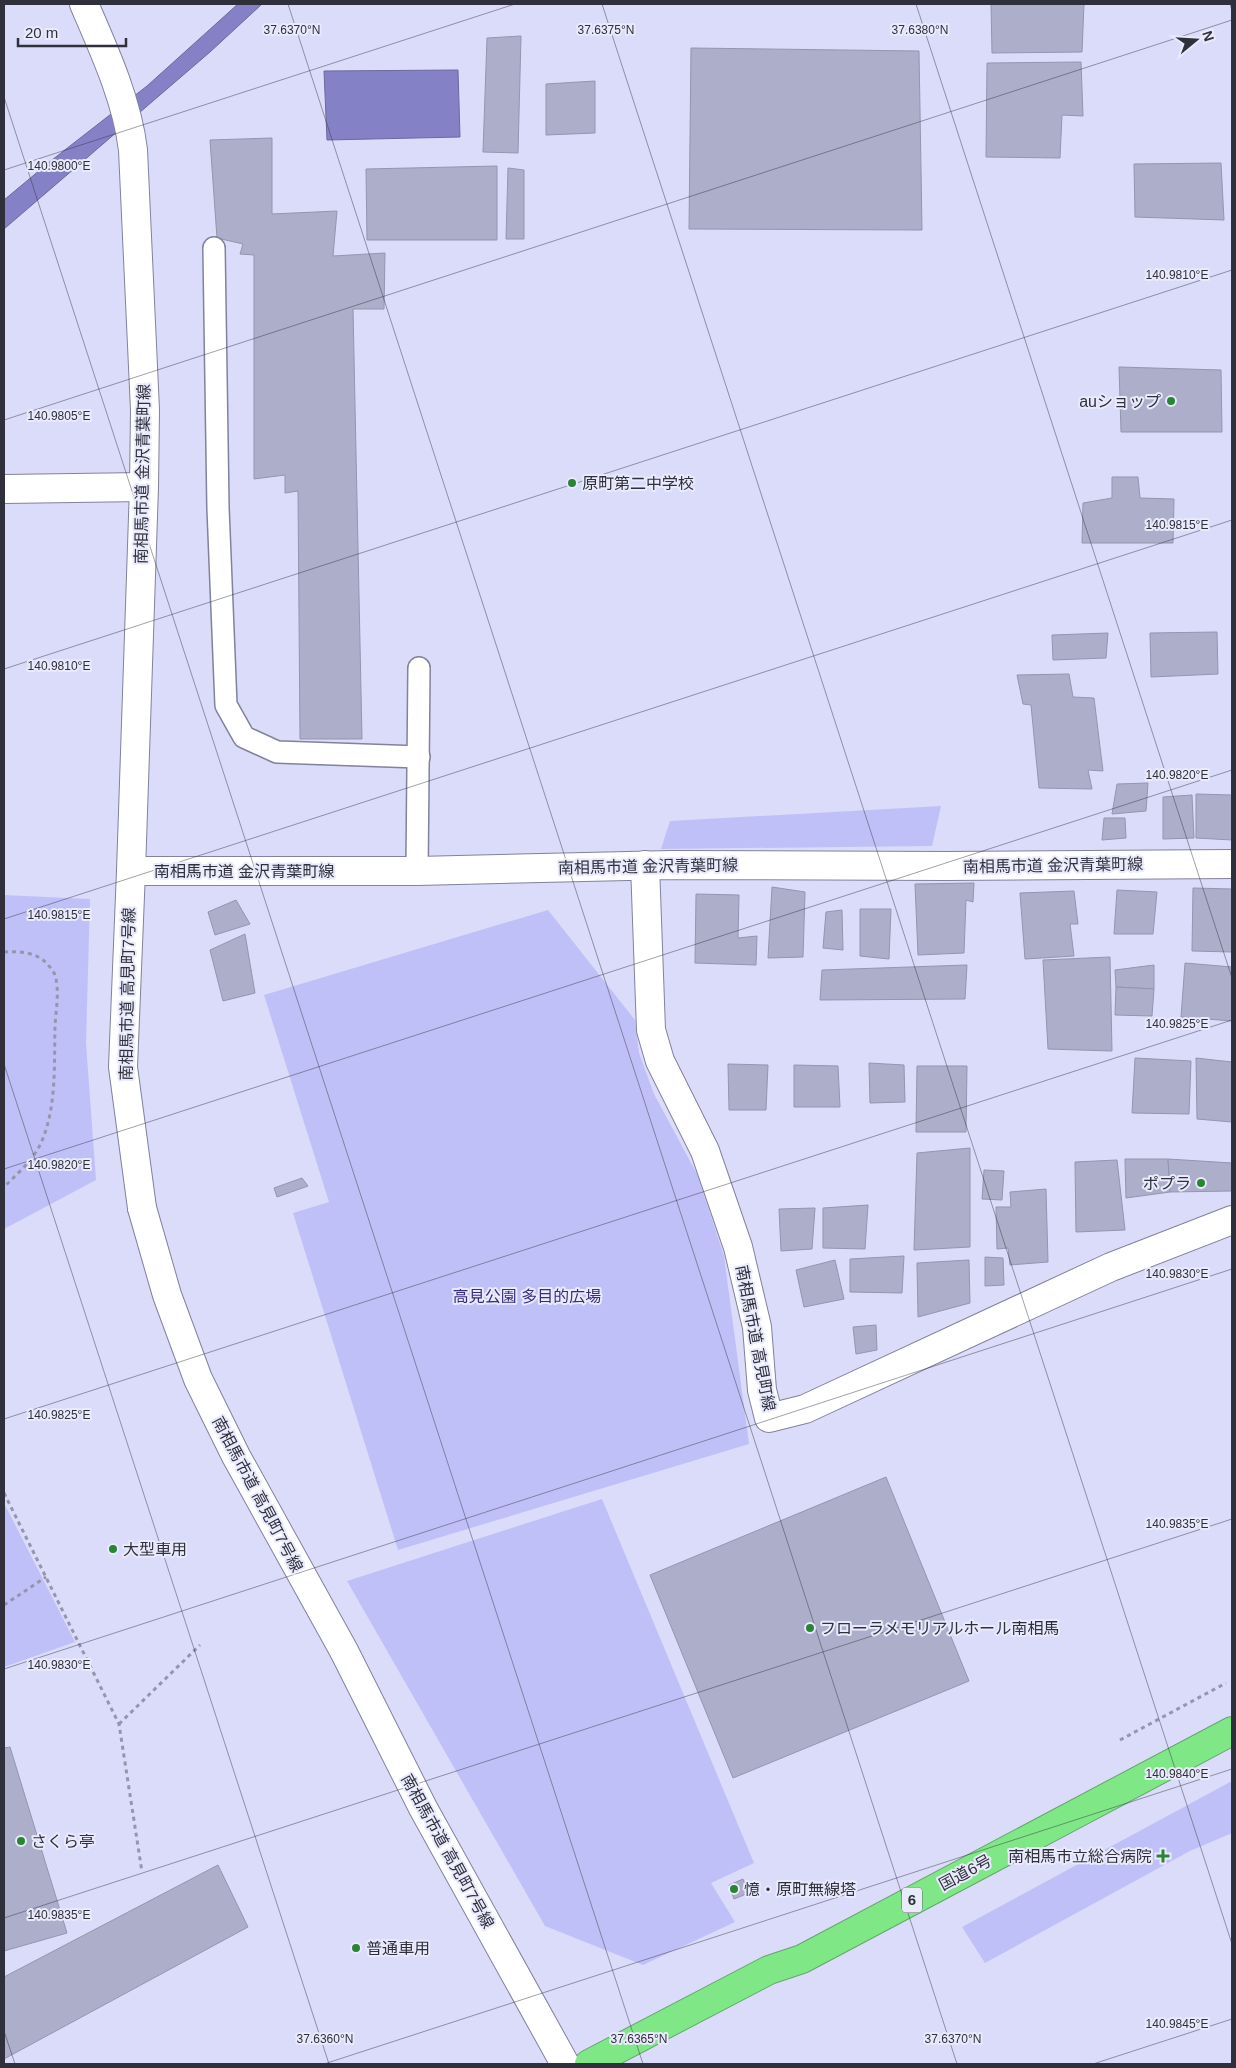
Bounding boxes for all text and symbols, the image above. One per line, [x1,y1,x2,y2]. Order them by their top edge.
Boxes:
scale bar [18,15,125,47]
north arrow [1171,15,1221,65]
text: 37.6370°N [264,23,320,37]
text: 37.6375°N [578,23,634,37]
text: 37.6380°N [892,23,948,37]
text: 20 m [25,24,58,41]
text: N [1199,29,1218,43]
text: 140.9800°E [28,159,90,173]
text: 140.9810°E [1146,268,1208,282]
street label: 南相馬市道 金沢青葉町線 [132,384,153,564]
place label: auショップ [1079,393,1161,410]
marker: auショップ [1165,395,1177,407]
text: 140.9805°E [28,409,90,423]
place label: 原町第二中学校 [582,475,694,492]
marker: 原町第二中学校 [566,477,578,489]
text: 140.9815°E [1146,518,1208,532]
text: 140.9810°E [28,659,90,673]
text: 140.9820°E [1146,768,1208,782]
street label: 南相馬市道 金沢青葉町線 [963,855,1143,876]
street label: 南相馬市道 金沢青葉町線 [558,856,738,877]
street label: 南相馬市道 金沢青葉町線 [154,863,334,880]
street label: 南相馬市道 高見町7号線 [117,907,138,1081]
text: 140.9815°E [28,908,90,922]
text: 140.9825°E [1146,1017,1208,1031]
text: 140.9820°E [28,1158,90,1172]
place label: ポプラ [1143,1175,1191,1192]
marker: ポプラ [1195,1177,1207,1189]
street label: 南相馬市道 高見町線 [733,1264,778,1413]
text: 140.9830°E [1146,1267,1208,1281]
park label: 高見公園 多目的広場 [453,1288,601,1305]
text: 140.9825°E [28,1408,90,1422]
street label: 南相馬市道 高見町7号線 [209,1414,306,1575]
text: 140.9835°E [1146,1517,1208,1531]
place label: 大型車用 [123,1541,187,1558]
marker: 大型車用 [107,1543,119,1555]
place label: フローラメモリアルホール南相馬 [820,1620,1059,1637]
marker: フローラメモリアルホール南相馬 [804,1622,816,1634]
text: 140.9830°E [28,1658,90,1672]
text: 140.9840°E [1146,1767,1208,1781]
street label: 南相馬市道 高見町7号線 [398,1771,497,1931]
place label: さくら亭 [31,1833,95,1850]
marker: さくら亭 [15,1835,27,1847]
place label: 南相馬市立総合病院 [1008,1848,1152,1865]
marker: 南相馬市立総合病院 [1156,1849,1170,1863]
street label: 国道6号 [936,1852,994,1893]
place label: 憶・原町無線塔 [744,1881,856,1898]
marker: 憶・原町無線塔 [728,1883,740,1895]
road number: 6 [902,1888,922,1912]
text: 140.9835°E [28,1908,90,1922]
place label: 普通車用 [366,1940,430,1957]
marker: 普通車用 [350,1942,362,1954]
text: 140.9845°E [1146,2017,1208,2031]
text: 37.6360°N [297,2032,353,2046]
text: 37.6365°N [611,2032,667,2046]
text: 37.6370°N [925,2032,981,2046]

